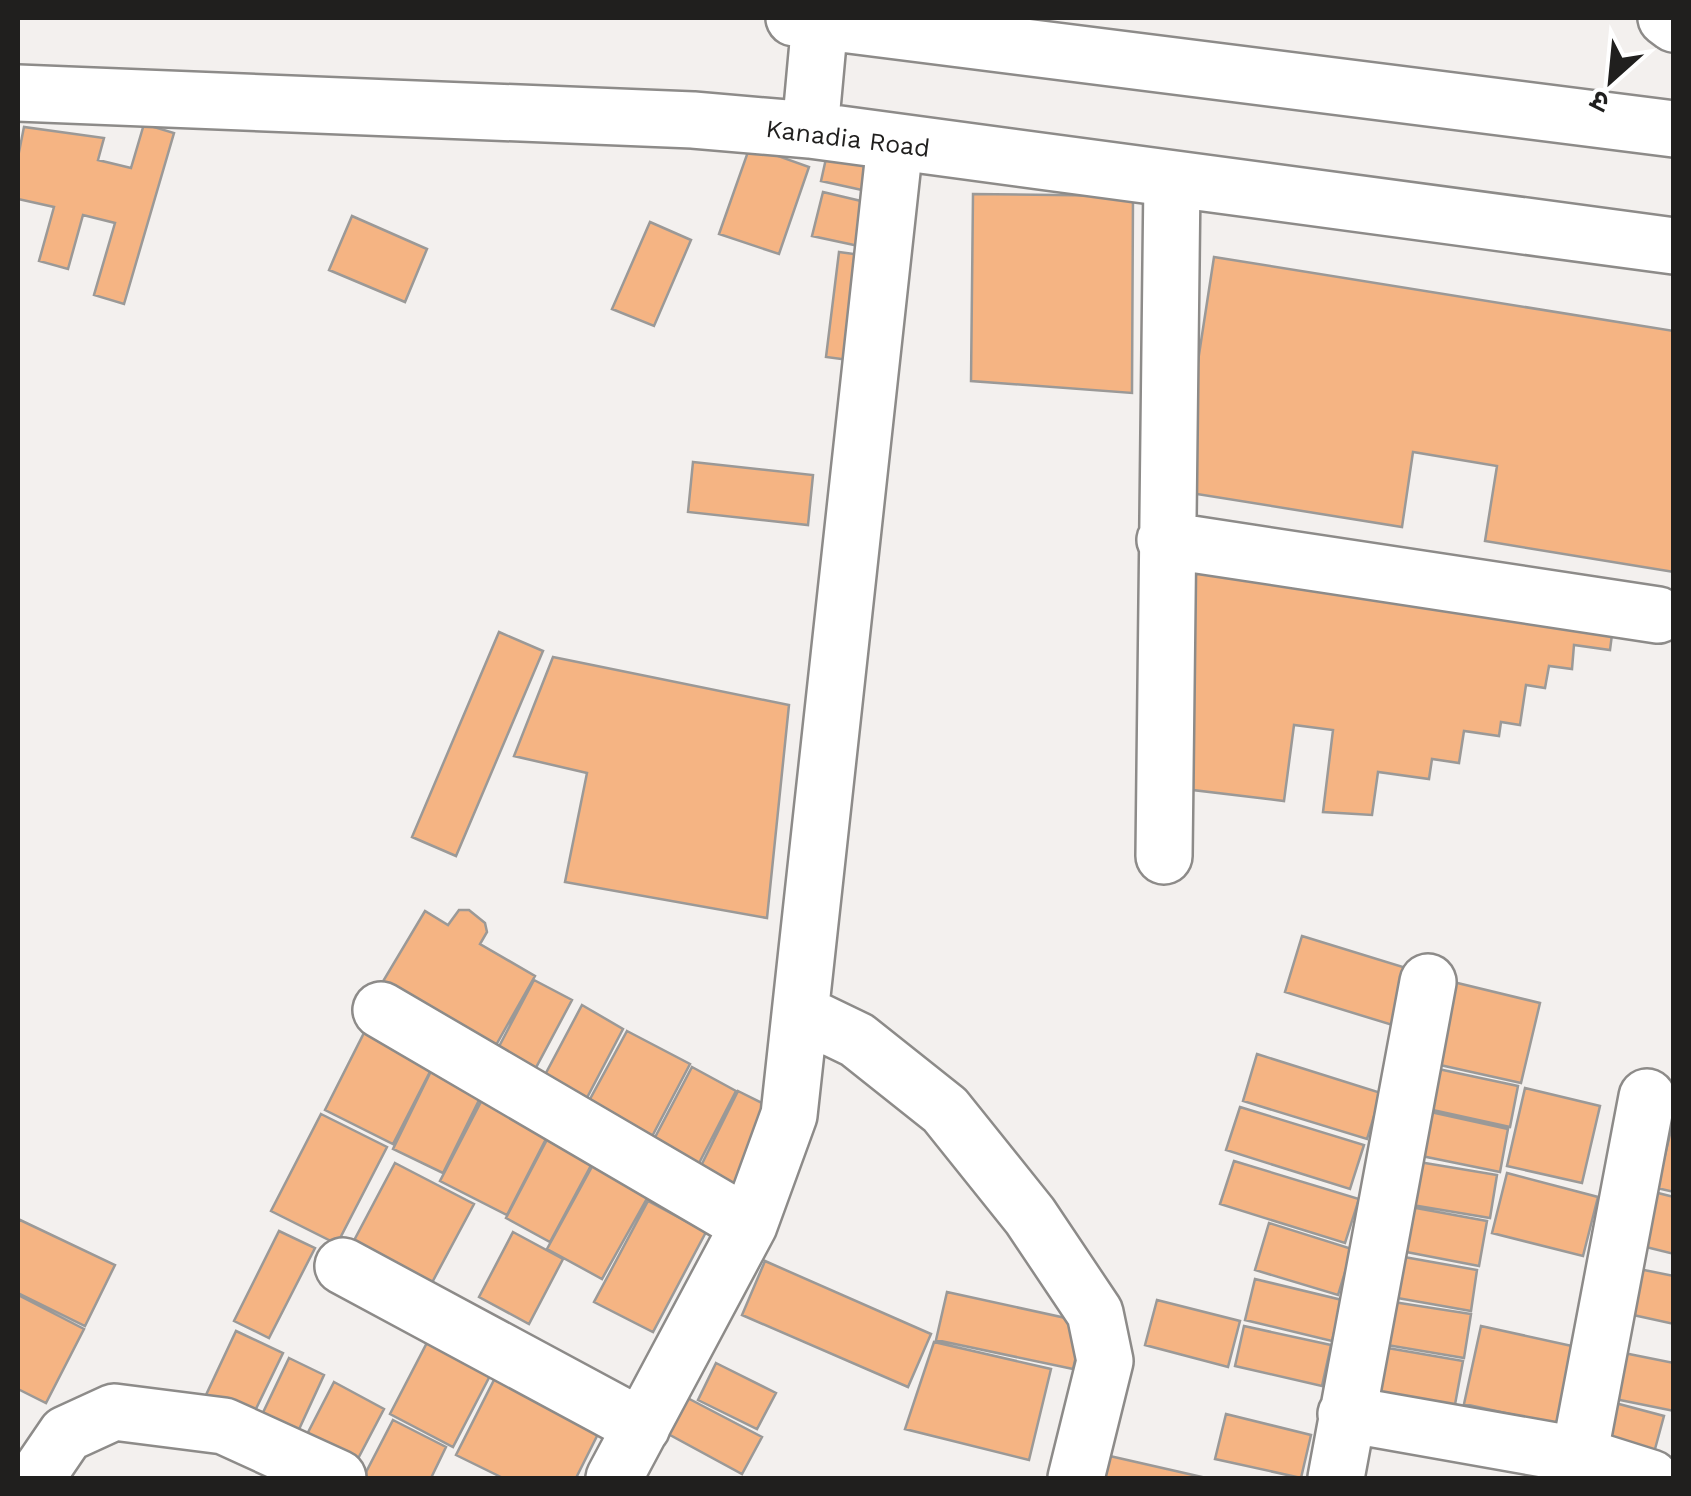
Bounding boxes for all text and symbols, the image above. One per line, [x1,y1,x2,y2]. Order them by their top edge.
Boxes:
north arrow [1561,30,1661,130]
text: उ [1585,83,1615,120]
street label: Kanadia Road [764,114,932,163]

